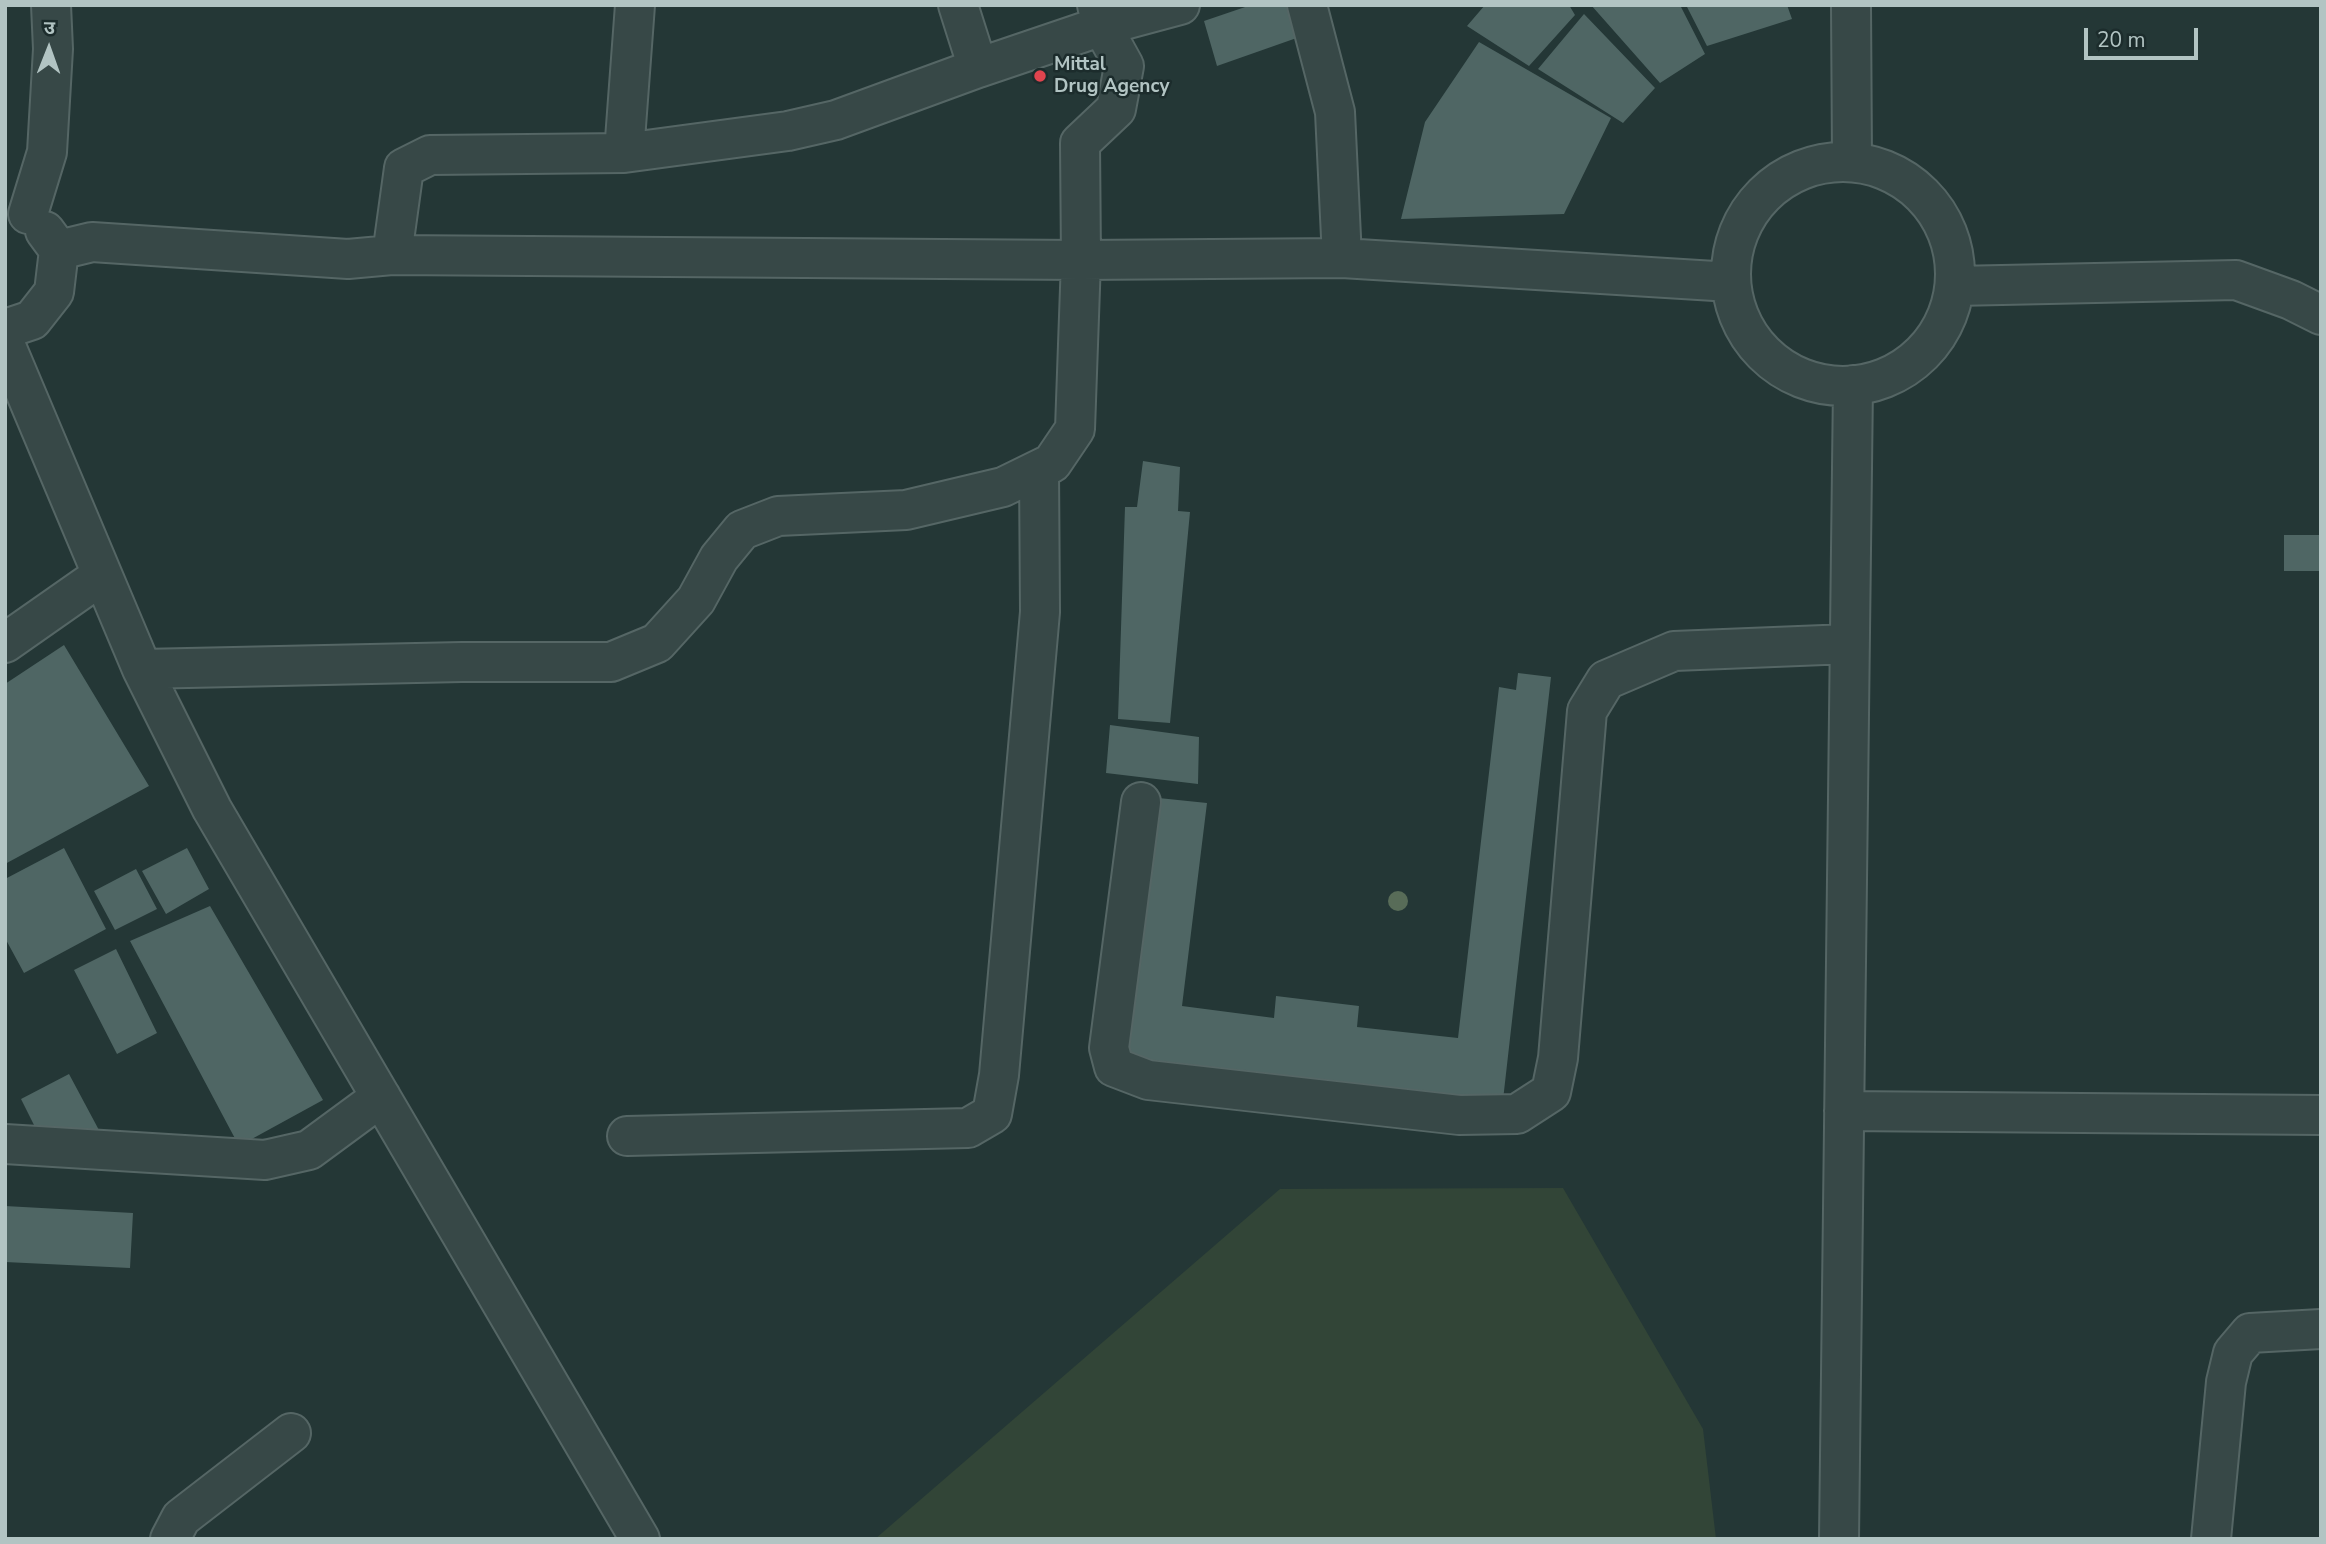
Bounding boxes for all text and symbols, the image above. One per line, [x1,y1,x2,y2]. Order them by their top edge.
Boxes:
north arrow [14,14,84,84]
scale bar [2088,14,2202,58]
text: उ [44,15,55,41]
text: 20 m [2097,26,2146,54]
place label: Mittal Drug Agency [1054,54,1170,98]
marker: Mittal Drug Agency [1032,68,1048,84]

